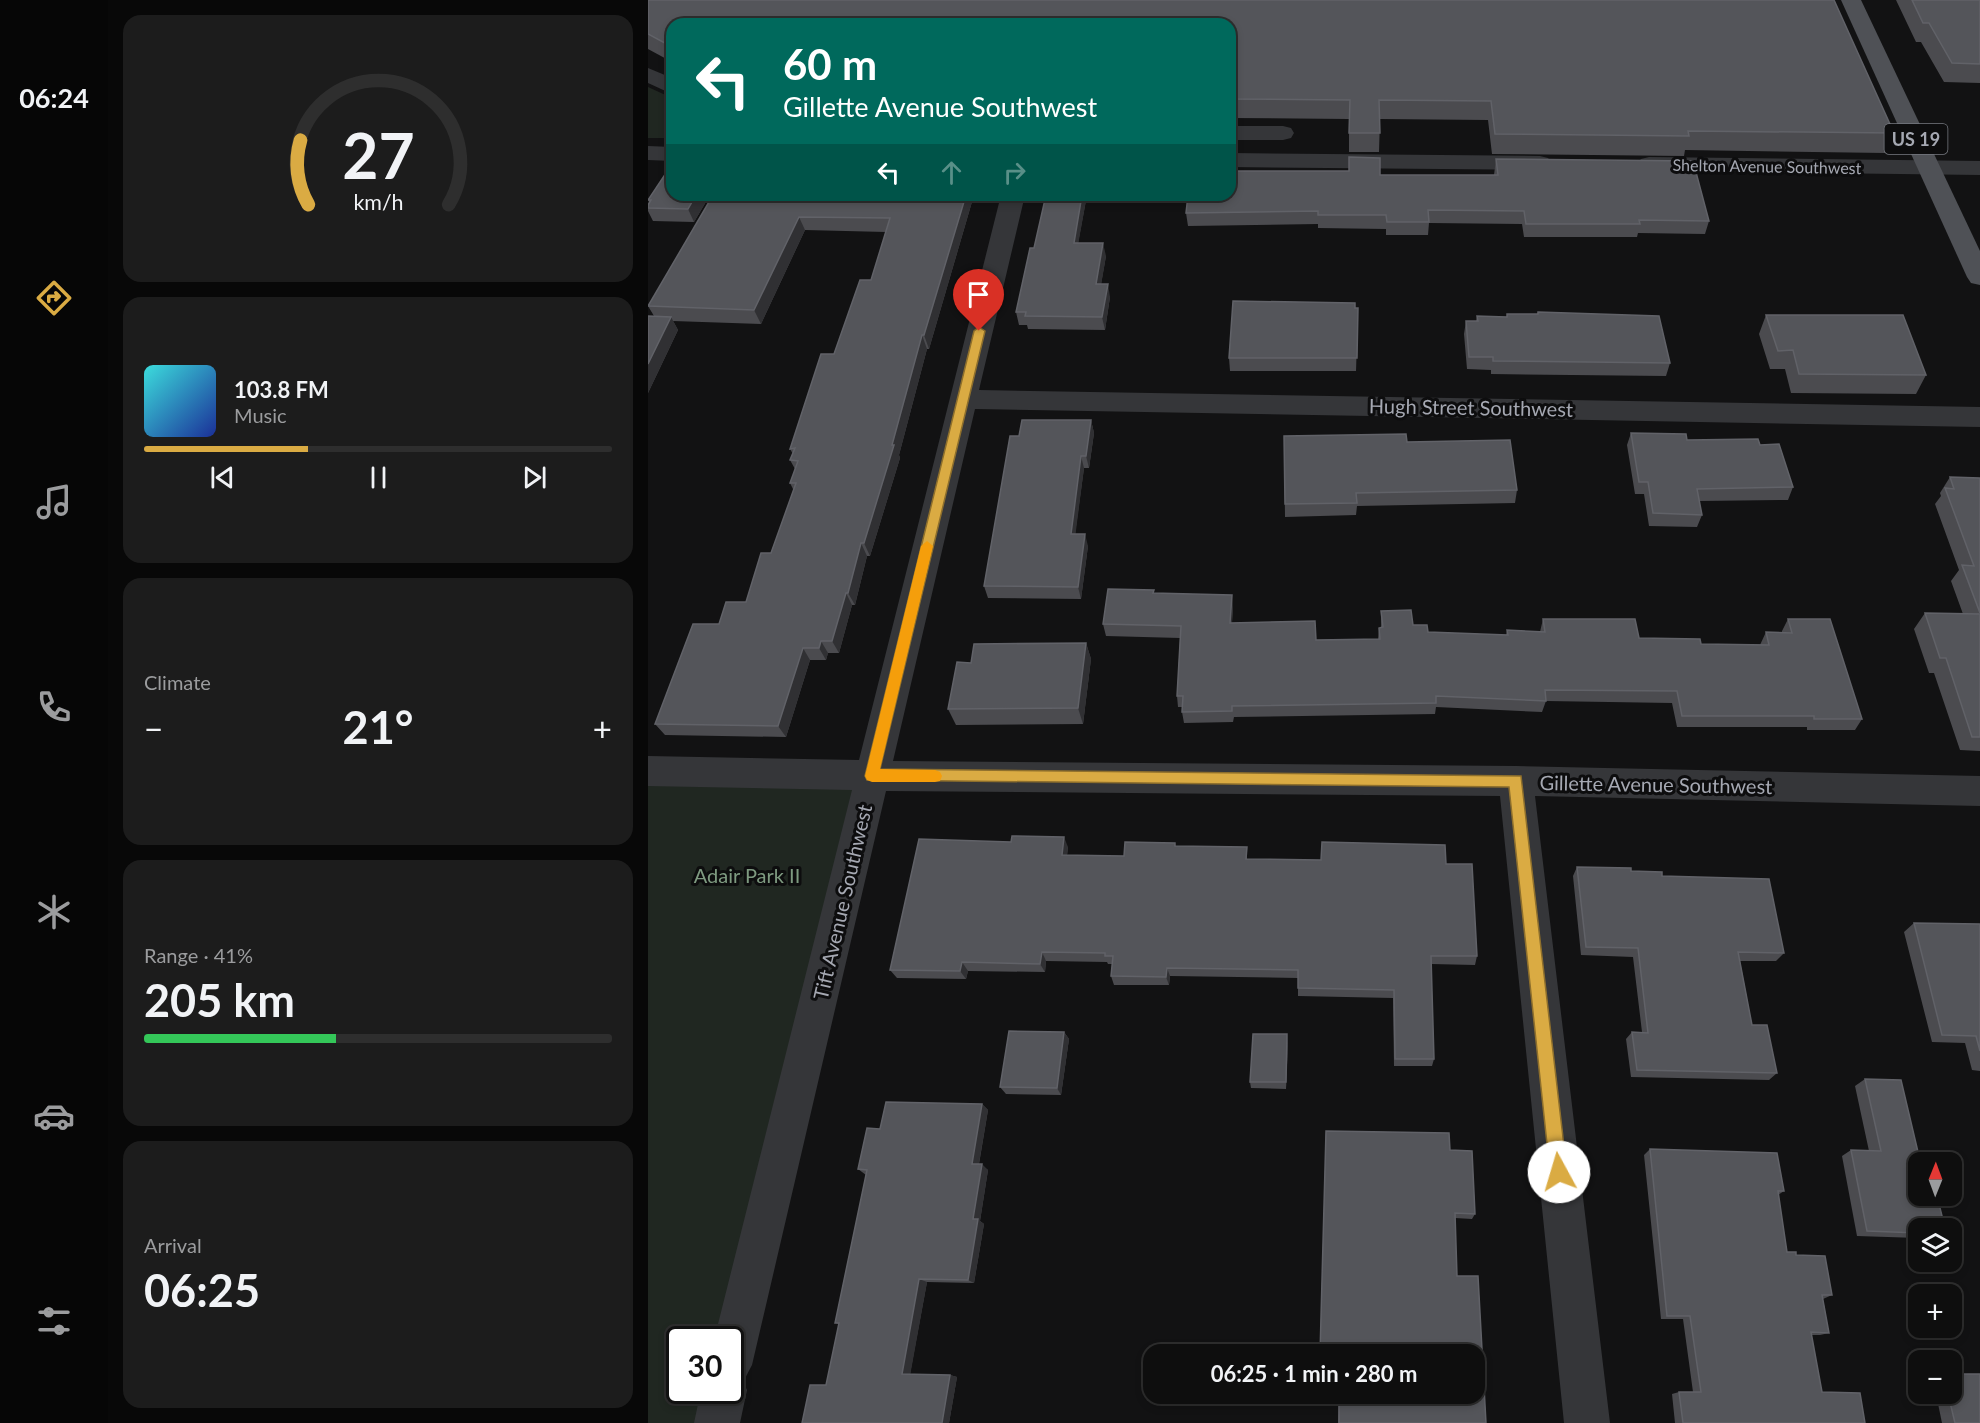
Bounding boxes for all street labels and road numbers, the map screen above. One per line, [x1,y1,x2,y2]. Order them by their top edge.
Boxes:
road number: US 19 [1884,124,1948,154]
street label: Shelton Avenue Southwest [1672,155,1862,177]
street label: Hugh Street Southwest [1369,393,1573,421]
street label: Gillette Avenue Southwest [1539,770,1773,798]
street label: Tift Avenue Southwest [808,802,876,1002]

